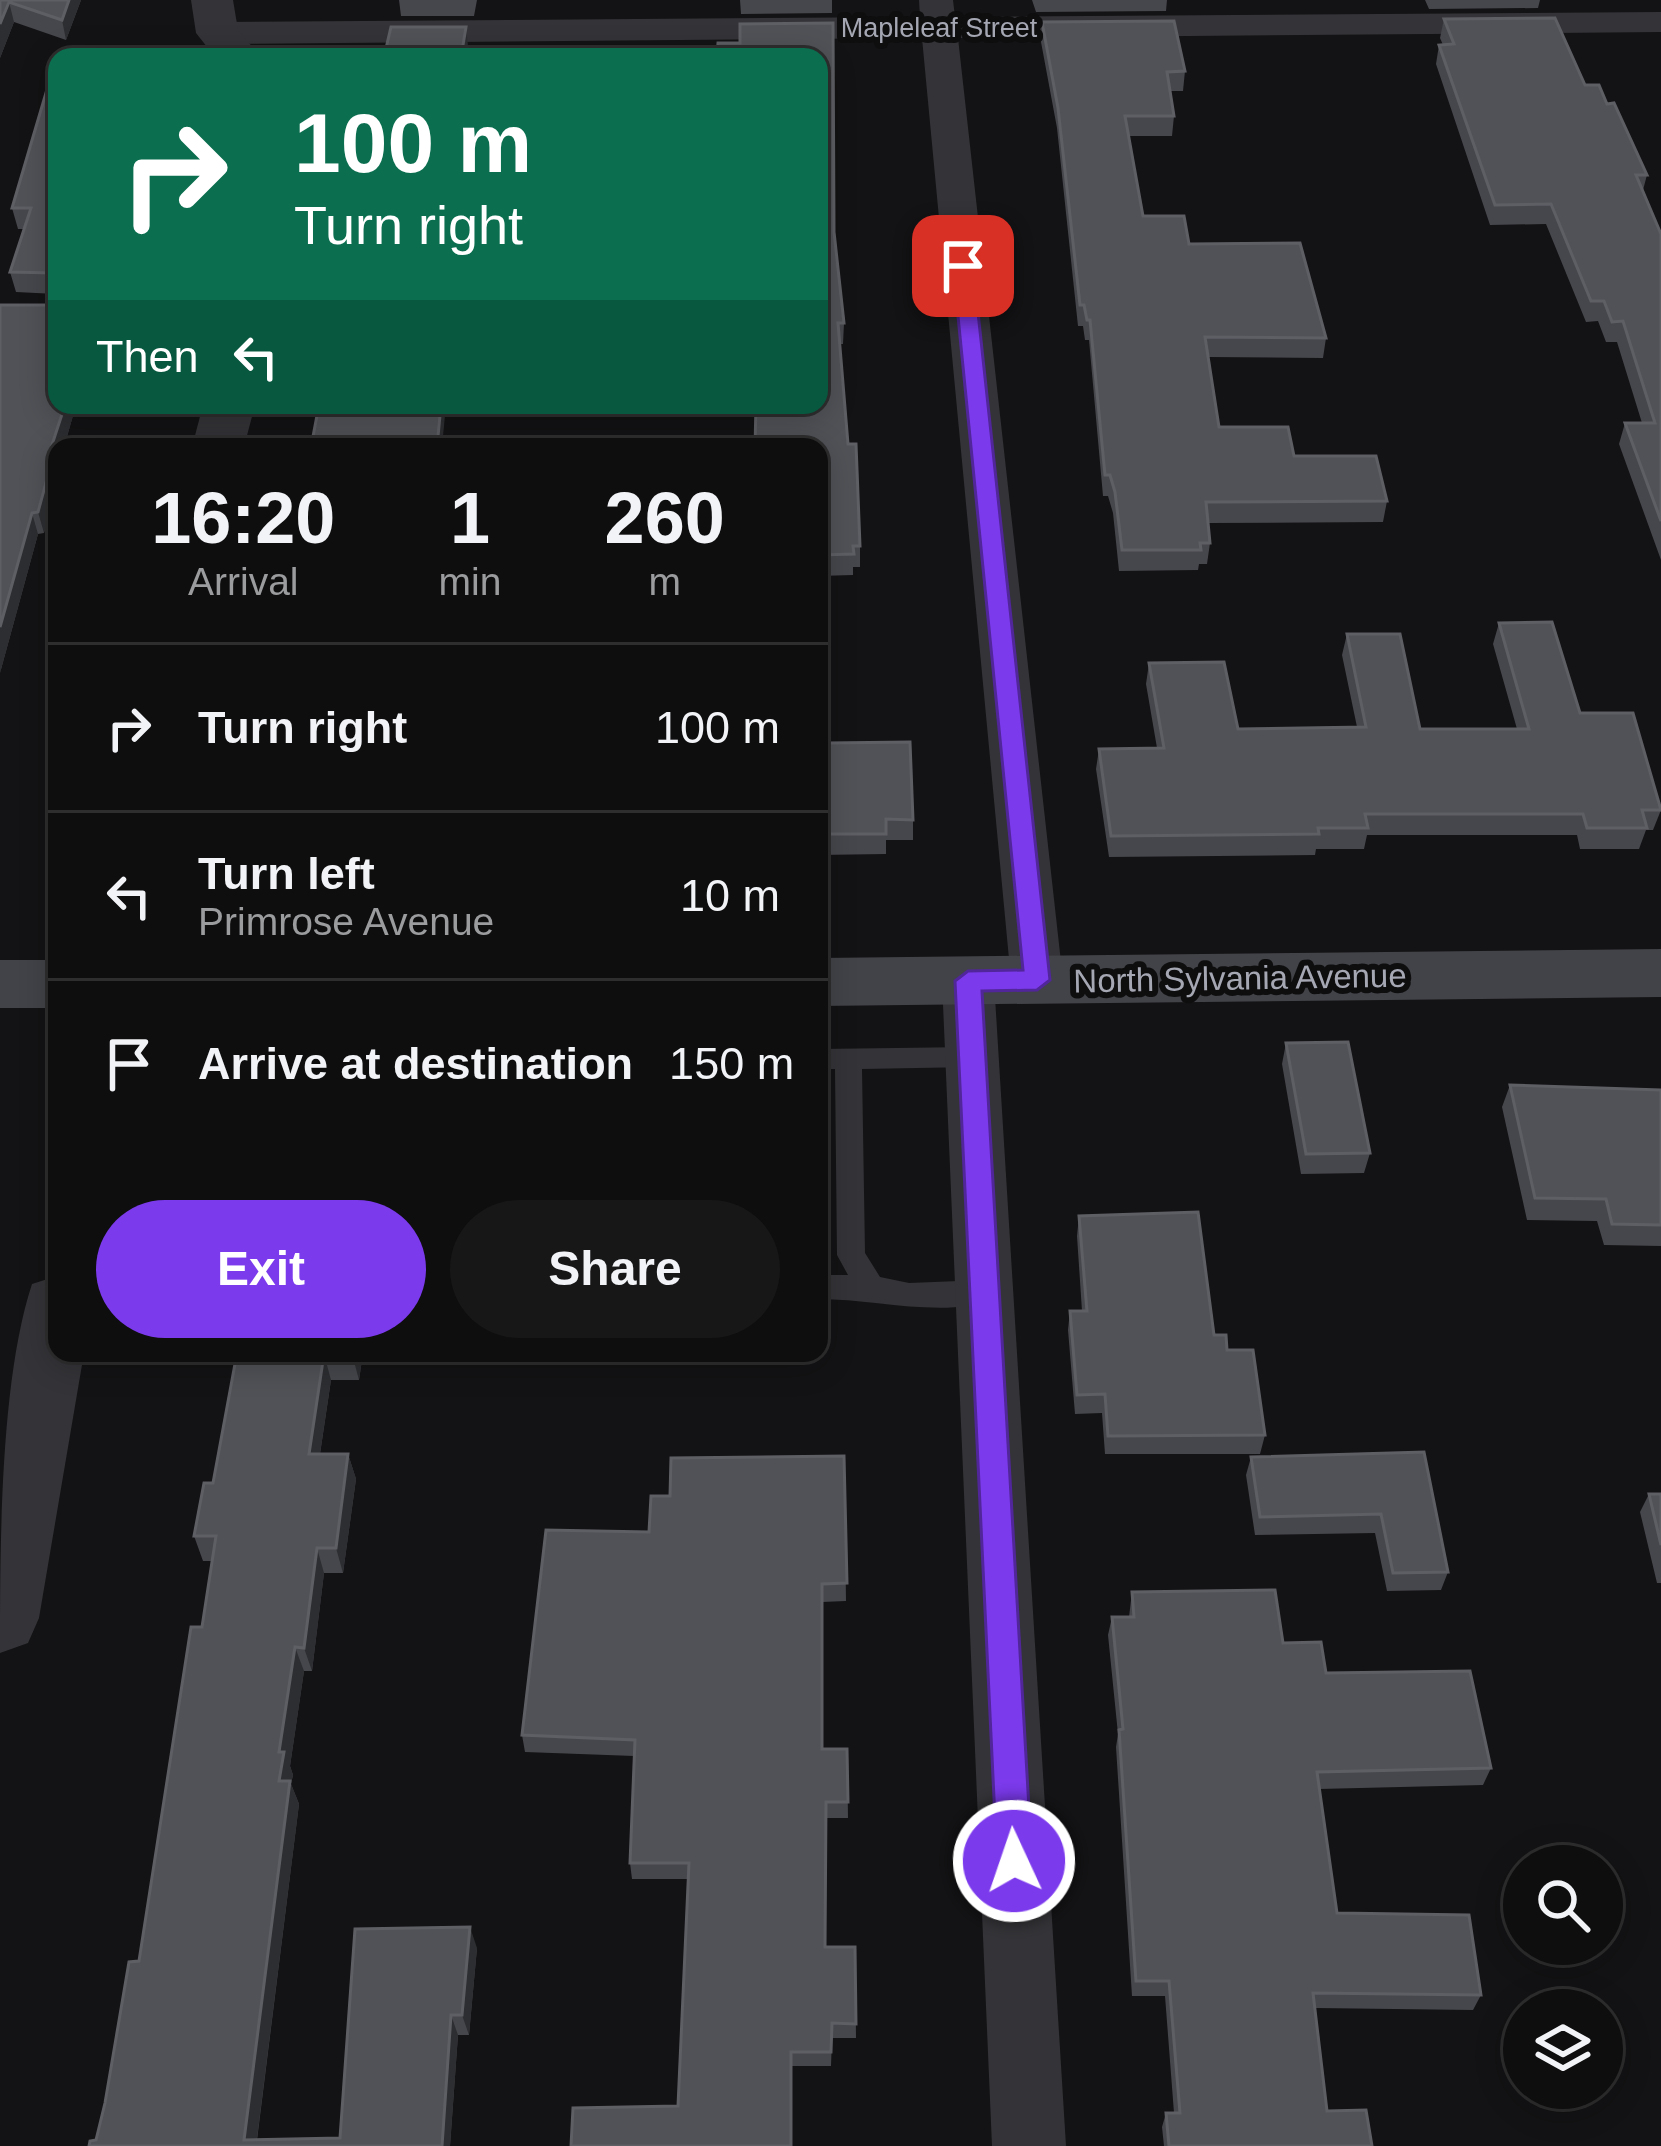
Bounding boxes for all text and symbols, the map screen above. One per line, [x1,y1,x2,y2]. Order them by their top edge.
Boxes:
street label: Mapleleaf Street [841,13,1038,43]
icon: right [96,96,252,252]
text: 100 m [294,96,532,190]
text: Turn right [294,195,523,255]
pin [912,215,1014,317]
icon: arrive [930,233,996,299]
icon: left [223,324,289,390]
text: Then [96,331,199,382]
text: 16:20 [151,478,335,558]
text: 1 [450,478,490,558]
text: 260 [605,478,725,558]
text: Arrival [188,560,299,603]
text: min [439,560,501,603]
text: m [648,560,681,603]
icon: right [96,695,162,761]
text: Turn right [198,702,407,753]
text: 100 m [655,702,780,753]
text: Turn left [198,848,375,899]
icon: left [96,863,162,929]
text: 10 m [680,870,780,921]
text: Primrose Avenue [198,900,494,943]
street label: North Sylvania Avenue [1073,957,1407,999]
icon: arrive [96,1031,162,1097]
text: Arrive at destination [198,1038,633,1089]
text: 150 m [669,1038,794,1089]
button: Exit [96,1200,426,1338]
button: Share [450,1200,780,1338]
position arrow [951,1798,1077,1924]
map controls [1503,1845,1623,2109]
button: search [1503,1845,1623,1965]
button: layers [1503,1989,1623,2109]

